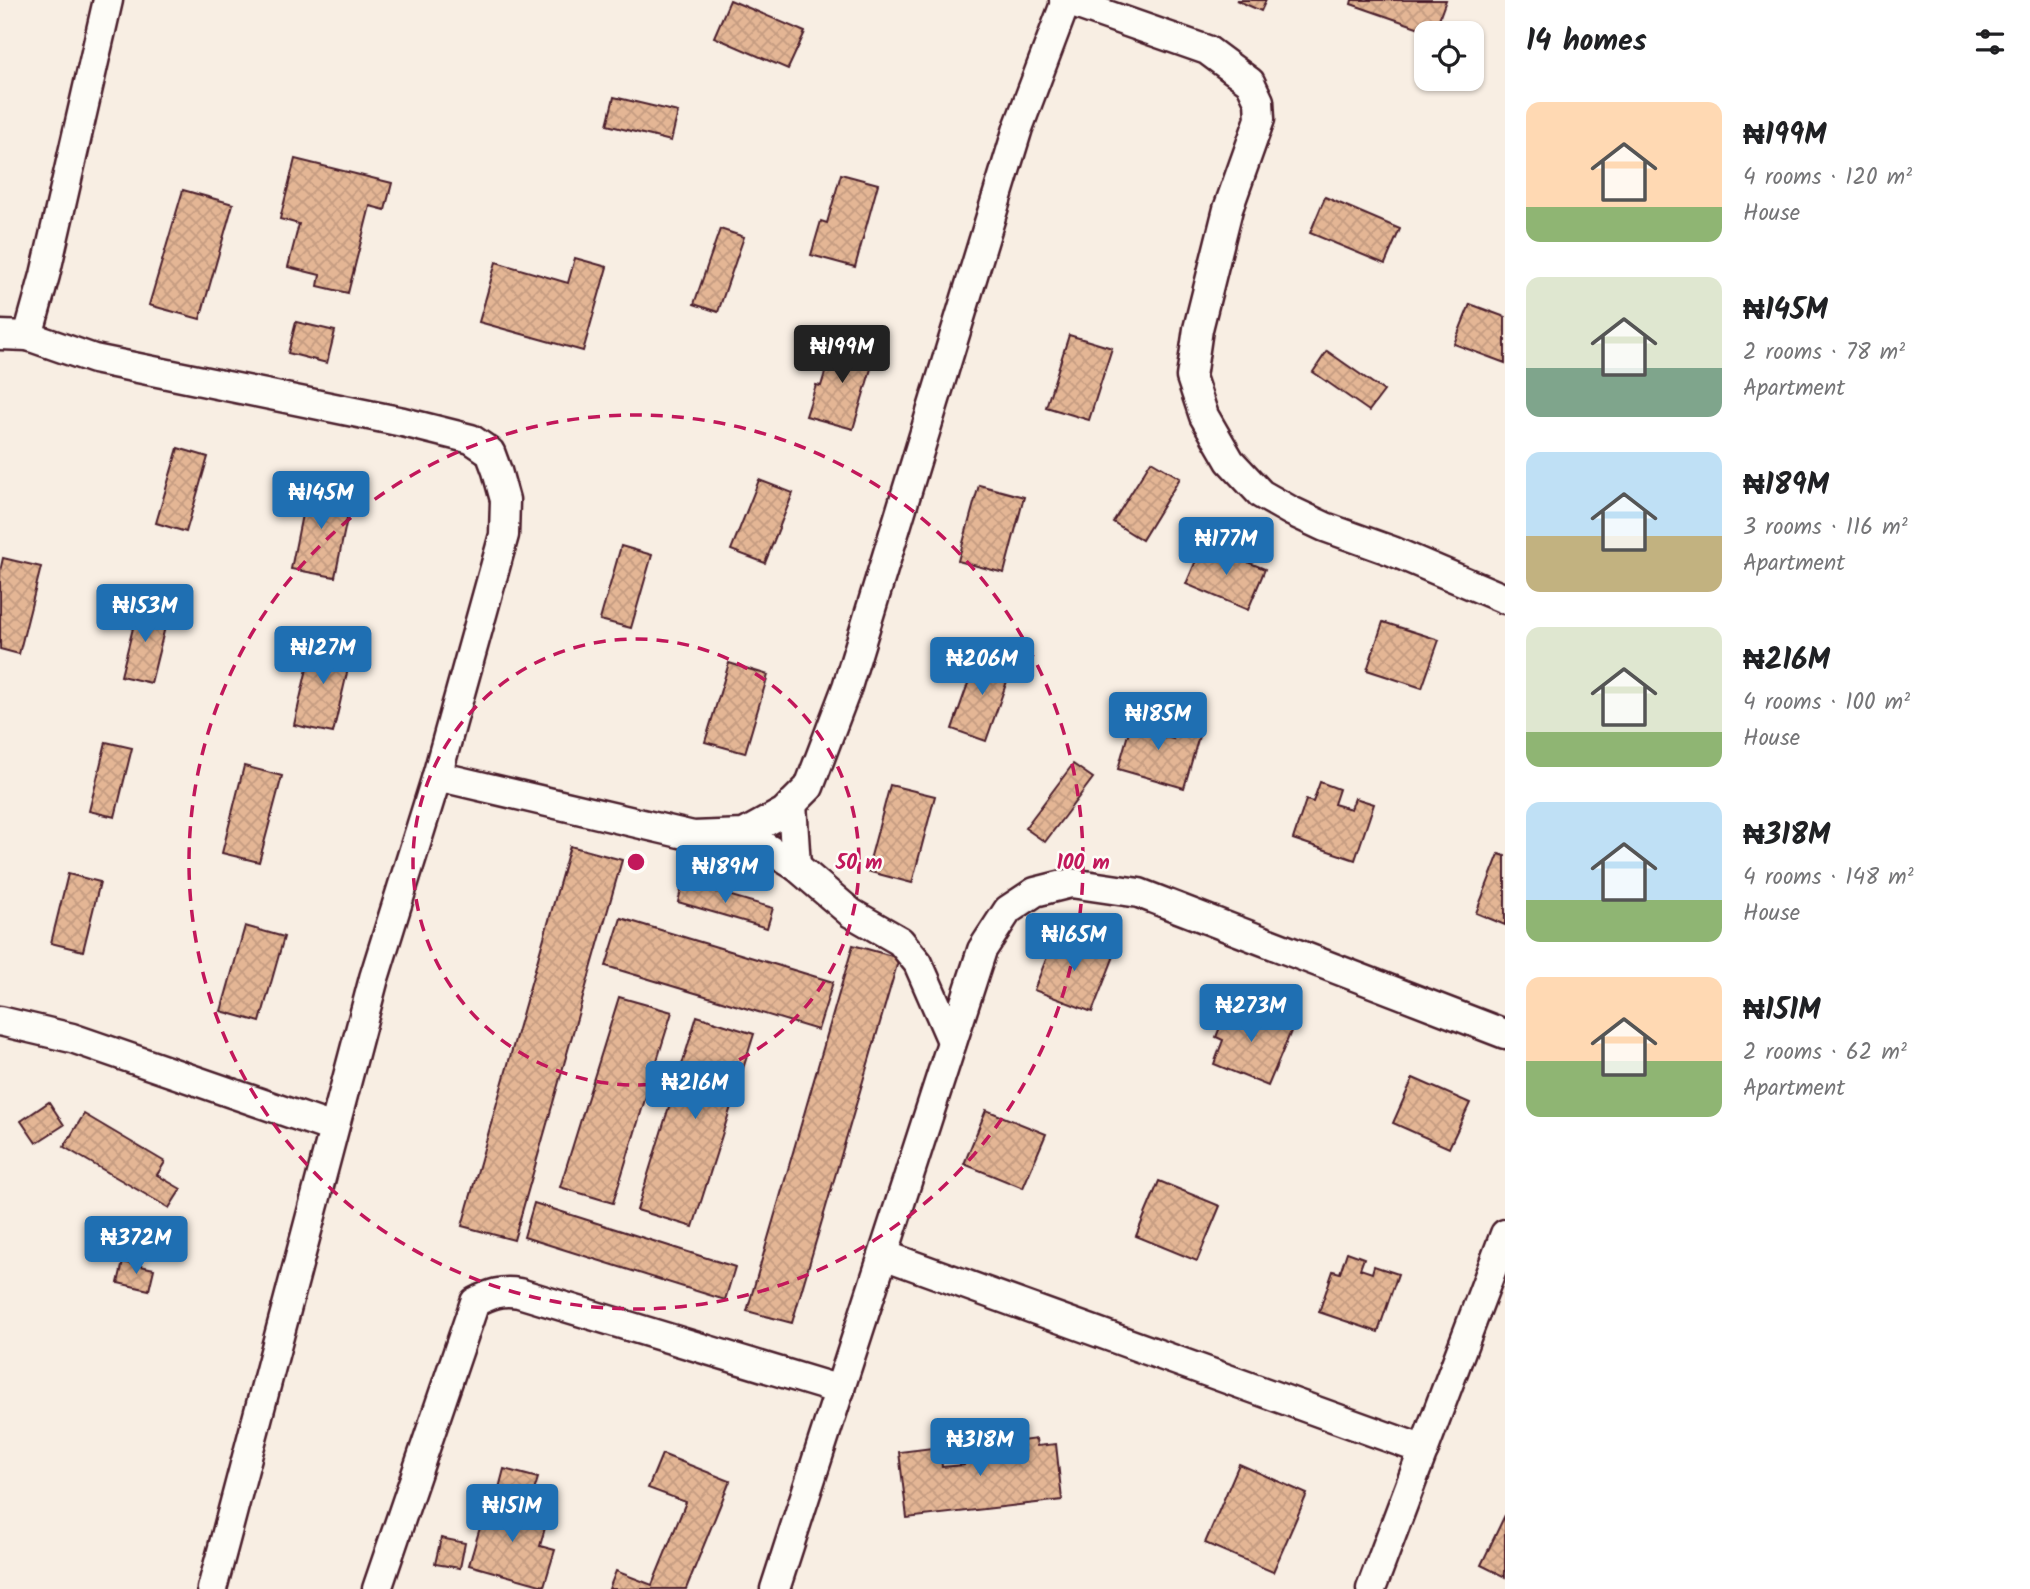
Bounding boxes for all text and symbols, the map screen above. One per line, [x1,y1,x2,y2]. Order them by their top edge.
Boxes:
text: 14 homes [1526,18,1647,66]
map controls [1414,21,1484,91]
button: locate [1414,21,1484,91]
icon: filters [1971,23,2009,61]
text: ₦199M [1743,112,1827,160]
icon: home [1582,130,1666,214]
text: 4 rooms · 120 m² [1743,160,1912,196]
text: House [1743,196,1800,232]
text: ₦145M [1743,287,1828,335]
icon: home [1582,305,1666,389]
pin: ₦199M [793,326,891,385]
text: ₦199M [810,330,874,366]
text: 2 rooms · 78 m² [1743,335,1905,371]
text: Apartment [1743,371,1845,407]
text: ₦189M [1743,462,1829,510]
pin: ₦145M [272,472,370,531]
text: ₦145M [288,476,354,512]
icon: home [1582,480,1666,564]
text: 3 rooms · 116 m² [1743,510,1908,546]
pin: ₦177M [1177,518,1275,577]
text: ₦177M [1195,522,1257,558]
text: Apartment [1743,546,1845,582]
pin: ₦153M [96,584,194,644]
text: ₦153M [112,589,178,625]
pin: ₦127M [274,626,372,686]
text: ₦127M [290,631,356,667]
text: ₦216M [1743,637,1830,685]
pin: ₦206M [933,638,1031,697]
text: ₦206M [946,642,1018,678]
icon: home [1582,655,1666,739]
text: 4 rooms · 100 m² [1743,685,1910,721]
pin: ₦185M [1109,692,1207,752]
text: ₦185M [1125,697,1191,733]
text: House [1743,721,1800,757]
text: ₦318M [1743,812,1831,860]
icon: home [1582,830,1666,914]
pin: ₦189M [676,846,774,905]
text: 50 m [835,847,882,880]
text: 100 m [1056,847,1110,880]
centre of rings [624,850,648,874]
text: ₦189M [692,850,758,886]
text: 4 rooms · 148 m² [1743,860,1914,896]
text: House [1743,896,1800,932]
pin: ₦165M [1025,914,1123,973]
text: ₦165M [1041,918,1107,954]
pin: ₦273M [1202,984,1300,1044]
text: ₦151M [1743,987,1821,1035]
text: ₦273M [1216,989,1286,1025]
icon: home [1582,1005,1666,1089]
text: 2 rooms · 62 m² [1743,1035,1907,1071]
pin: ₦216M [646,1062,744,1121]
text: ₦216M [662,1066,728,1102]
text: Apartment [1743,1071,1845,1107]
pin: ₦372M [87,1216,185,1276]
text: ₦372M [101,1221,171,1257]
pin: ₦318M [931,1418,1029,1478]
text: ₦318M [946,1423,1014,1459]
pin: ₦151M [463,1484,561,1544]
text: ₦151M [482,1489,542,1525]

